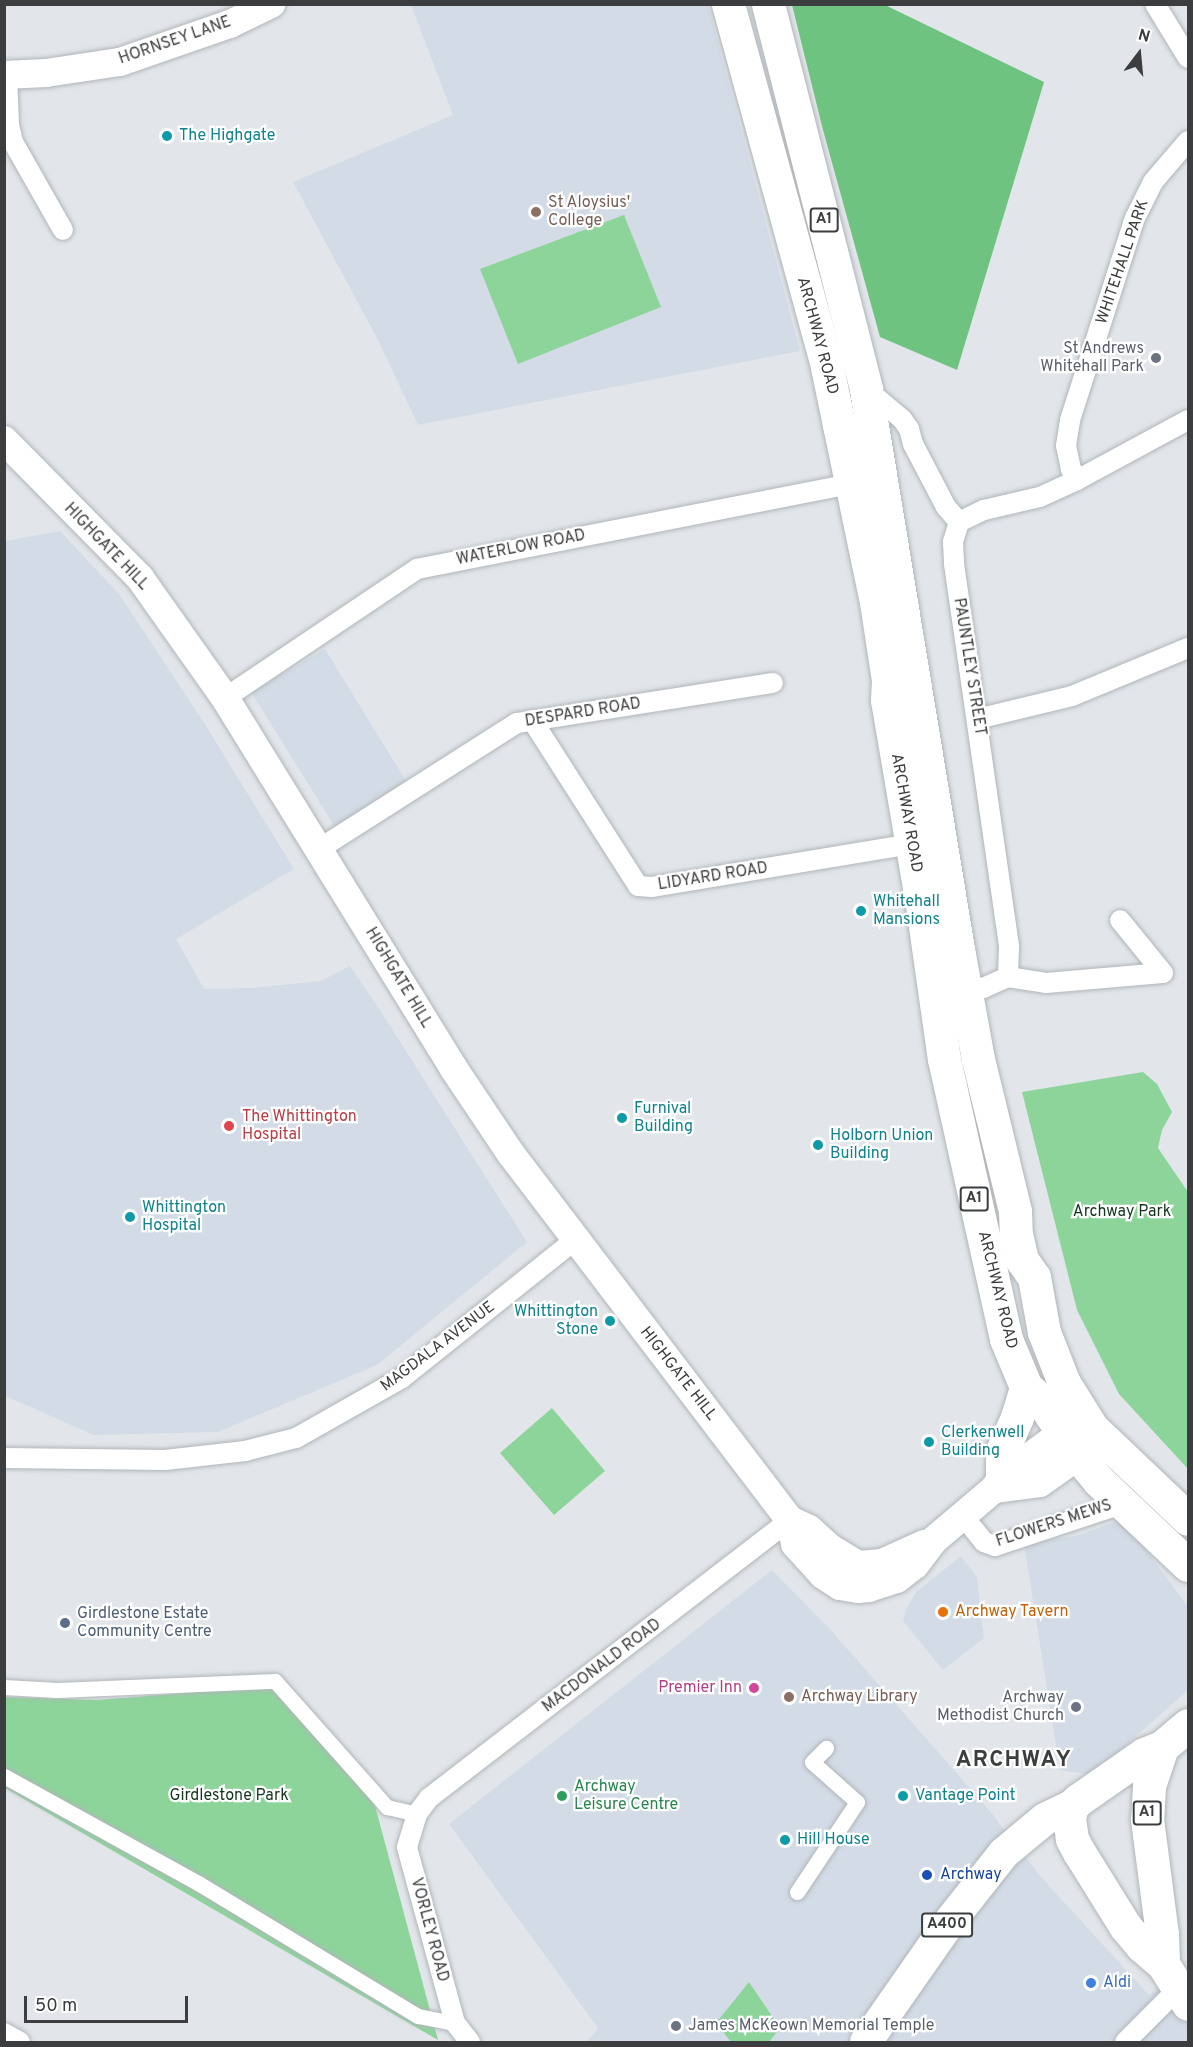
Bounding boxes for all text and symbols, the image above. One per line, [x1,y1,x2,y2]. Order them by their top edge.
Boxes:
street label: HORNSEY LANE [116,13,234,69]
north arrow [1109,24,1169,84]
text: N [1136,25,1152,48]
place label: The Highgate [179,126,275,146]
marker: The Highgate [160,129,174,143]
place label: St Aloysius' College [548,193,631,231]
street label: WHITEHALL PARK [1093,197,1153,327]
marker: St Aloysius' College [529,205,543,219]
road number: A1 [809,208,839,232]
street label: ARCHWAY ROAD [792,275,842,397]
place label: St Andrews Whitehall Park [1040,339,1144,377]
marker: St Andrews Whitehall Park [1149,351,1163,365]
street label: HIGHGATE HILL [60,499,152,595]
street label: WATERLOW ROAD [455,526,587,570]
street label: PAUNTLEY STREET [949,596,989,738]
street label: DESPARD ROAD [524,694,642,732]
street label: ARCHWAY ROAD [886,752,926,874]
street label: LIDYARD ROAD [657,859,769,895]
place label: Whitehall Mansions [873,892,940,930]
marker: Whitehall Mansions [854,904,868,918]
street label: HIGHGATE HILL [360,924,436,1032]
place label: Furnival Building [634,1099,693,1137]
place label: The Whittington Hospital [242,1107,357,1145]
marker: Furnival Building [615,1111,629,1125]
marker: The Whittington Hospital [220,1117,238,1135]
place label: Holborn Union Building [830,1126,933,1164]
marker: Holborn Union Building [811,1138,825,1152]
road number: A1 [959,1187,989,1211]
place label: Whittington Hospital [142,1198,226,1236]
park label: Archway Park [1073,1202,1171,1222]
marker: Whittington Hospital [123,1210,137,1224]
street label: ARCHWAY ROAD [973,1229,1021,1351]
street label: MAGDALA AVENUE [377,1297,499,1397]
place label: Whittington Stone [514,1302,598,1340]
marker: Whittington Stone [603,1314,617,1328]
street label: HIGHGATE HILL [635,1323,721,1425]
place label: Clerkenwell Building [941,1423,1024,1461]
marker: Clerkenwell Building [922,1435,936,1449]
street label: FLOWERS MEWS [994,1496,1114,1552]
place label: Archway Tavern [955,1602,1069,1622]
place label: Girdlestone Estate Community Centre [77,1604,212,1642]
marker: Archway Tavern [936,1605,950,1619]
street label: MACDONALD ROAD [539,1615,665,1717]
marker: Girdlestone Estate Community Centre [58,1616,72,1630]
place label: Premier Inn [658,1678,742,1698]
marker: Premier Inn [747,1681,761,1695]
place label: Archway Library [801,1687,918,1707]
place label: Archway Methodist Church [937,1688,1064,1726]
marker: Archway Library [782,1690,796,1704]
marker: Archway Methodist Church [1069,1700,1083,1714]
district label: ARCHWAY [956,1748,1072,1774]
place label: Archway Leisure Centre [574,1777,678,1815]
park label: Girdlestone Park [169,1786,289,1806]
place label: Vantage Point [915,1786,1015,1806]
marker: Archway Leisure Centre [555,1789,569,1803]
marker: Vantage Point [896,1789,910,1803]
road number: A1 [1132,1801,1162,1825]
place label: Hill House [797,1830,870,1850]
marker: Hill House [778,1833,792,1847]
place label: Archway [940,1865,1002,1885]
marker: Archway [918,1866,936,1884]
street label: VORLEY ROAD [406,1875,452,1985]
road number: A400 [920,1913,974,1937]
place label: Aldi [1103,1973,1131,1993]
marker: Aldi [1084,1976,1098,1990]
scale bar [27,1984,190,2022]
text: 50 m [35,1995,77,2018]
place label: James McKeown Memorial Temple [688,2016,935,2036]
marker: James McKeown Memorial Temple [669,2019,683,2033]

